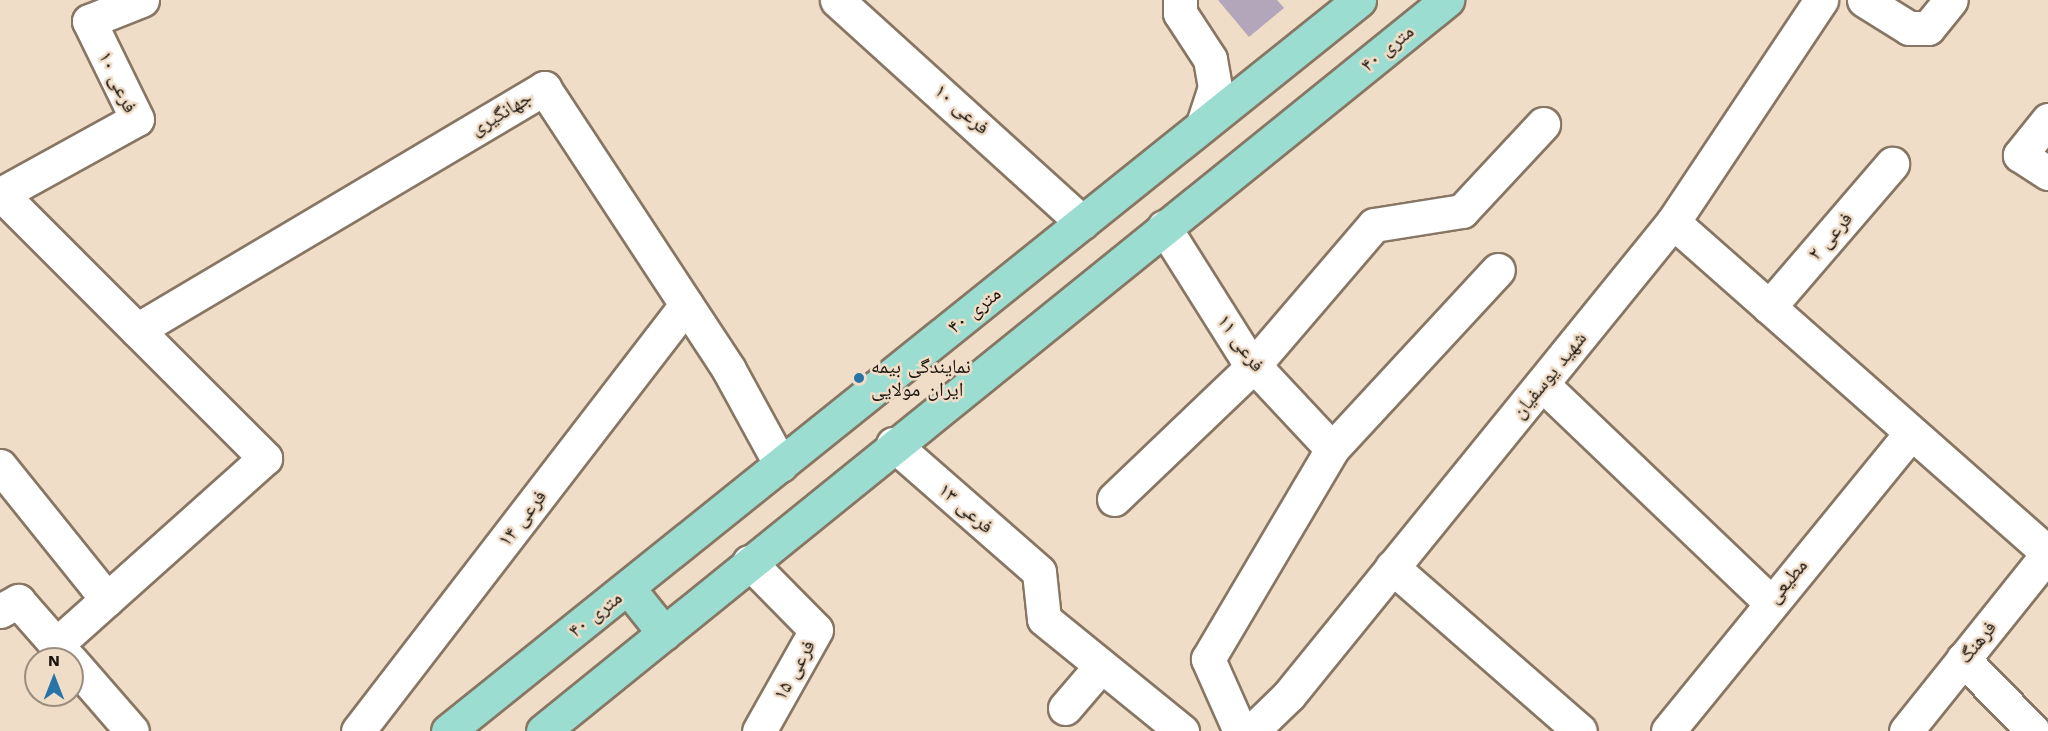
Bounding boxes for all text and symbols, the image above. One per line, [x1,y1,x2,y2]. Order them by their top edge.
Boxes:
street label: ۴۰ متری [1356,19,1418,77]
street label: فرعی ۱۰ [93,47,143,117]
street label: فرعی ۱۰ [930,79,994,139]
street label: جهانگیری [466,85,536,141]
street label: فرعی ۲ [1803,207,1857,265]
street label: ۴۰ متری [943,281,1005,339]
street label: فرعی ۱۱ [1212,310,1270,376]
street label: شهید یوسفیان [1507,327,1591,423]
place label: نمایندگی بیمه ایران مولایی [871,354,971,401]
marker: نمایندگی بیمه ایران مولایی [852,371,866,385]
street label: فرعی ۱۳ [934,478,998,538]
street label: فرعی ۱۴ [493,485,551,551]
street label: مطیعی [1761,554,1813,608]
street label: ۴۰ متری [563,586,627,642]
street label: فرهنگ [1953,616,2001,668]
street label: فرعی ۱۵ [768,636,820,704]
north arrow [24,647,84,707]
text: N [48,651,60,670]

